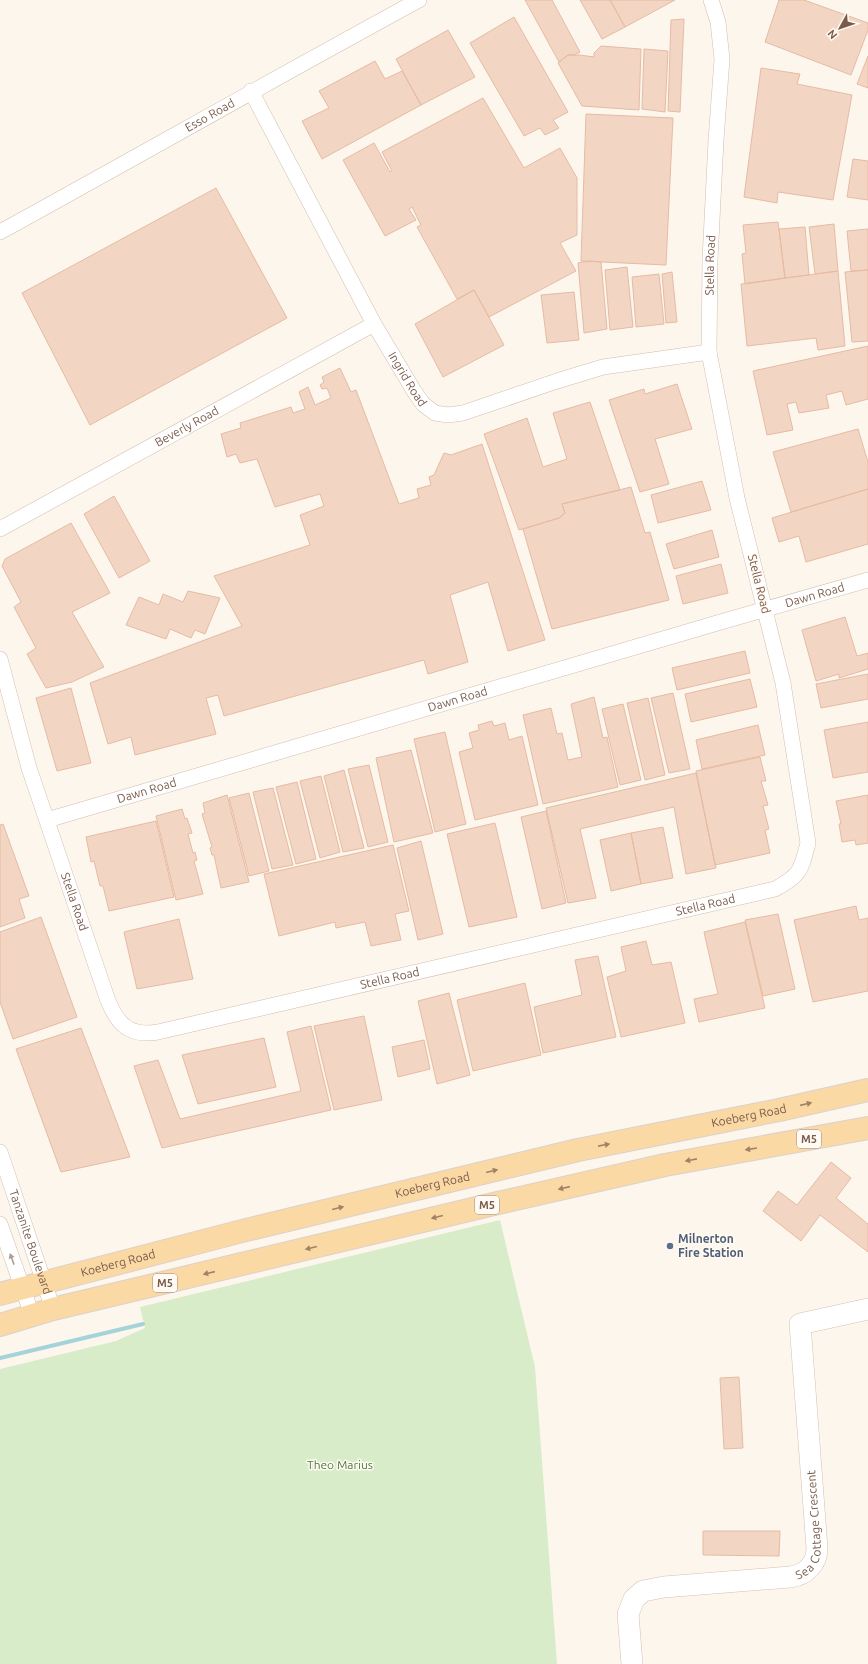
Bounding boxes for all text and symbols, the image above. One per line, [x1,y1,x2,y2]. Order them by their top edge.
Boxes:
north arrow [820,8,860,48]
text: N [825,27,840,41]
street label: Esso Road [183,96,237,134]
street label: Stella Road [703,235,717,296]
street label: Ingrid Road [386,349,430,409]
street label: Beverly Road [152,404,221,449]
street label: Stella Road [746,553,773,615]
street label: Dawn Road [783,580,846,609]
street label: Dawn Road [426,684,489,714]
street label: Dawn Road [115,775,178,805]
street label: Stella Road [59,871,91,932]
street label: Stella Road [674,891,736,918]
street label: Stella Road [359,965,421,991]
one-way arrow [800,1101,812,1107]
street label: Koeberg Road [710,1102,788,1129]
road number: M5 [797,1130,821,1148]
one-way arrow [598,1142,611,1148]
one-way arrow [745,1146,757,1152]
one-way arrow [685,1157,697,1163]
one-way arrow [486,1168,498,1174]
street label: Koeberg Road [394,1169,471,1200]
one-way arrow [558,1185,570,1191]
street label: Tanzanite Boulevard [7,1188,55,1296]
road number: M5 [475,1196,499,1214]
one-way arrow [332,1205,344,1211]
one-way arrow [431,1215,443,1221]
place label: Milnerton Fire Station [678,1232,744,1259]
marker: Milnerton Fire Station [665,1241,675,1251]
one-way arrow [305,1245,317,1251]
street label: Koeberg Road [79,1247,157,1279]
one-way arrow [9,1253,15,1265]
one-way arrow [202,1270,215,1276]
road number: M5 [153,1274,177,1292]
park label: Theo Marius [307,1458,373,1471]
street label: Sea Cottage Crescent [793,1469,823,1581]

